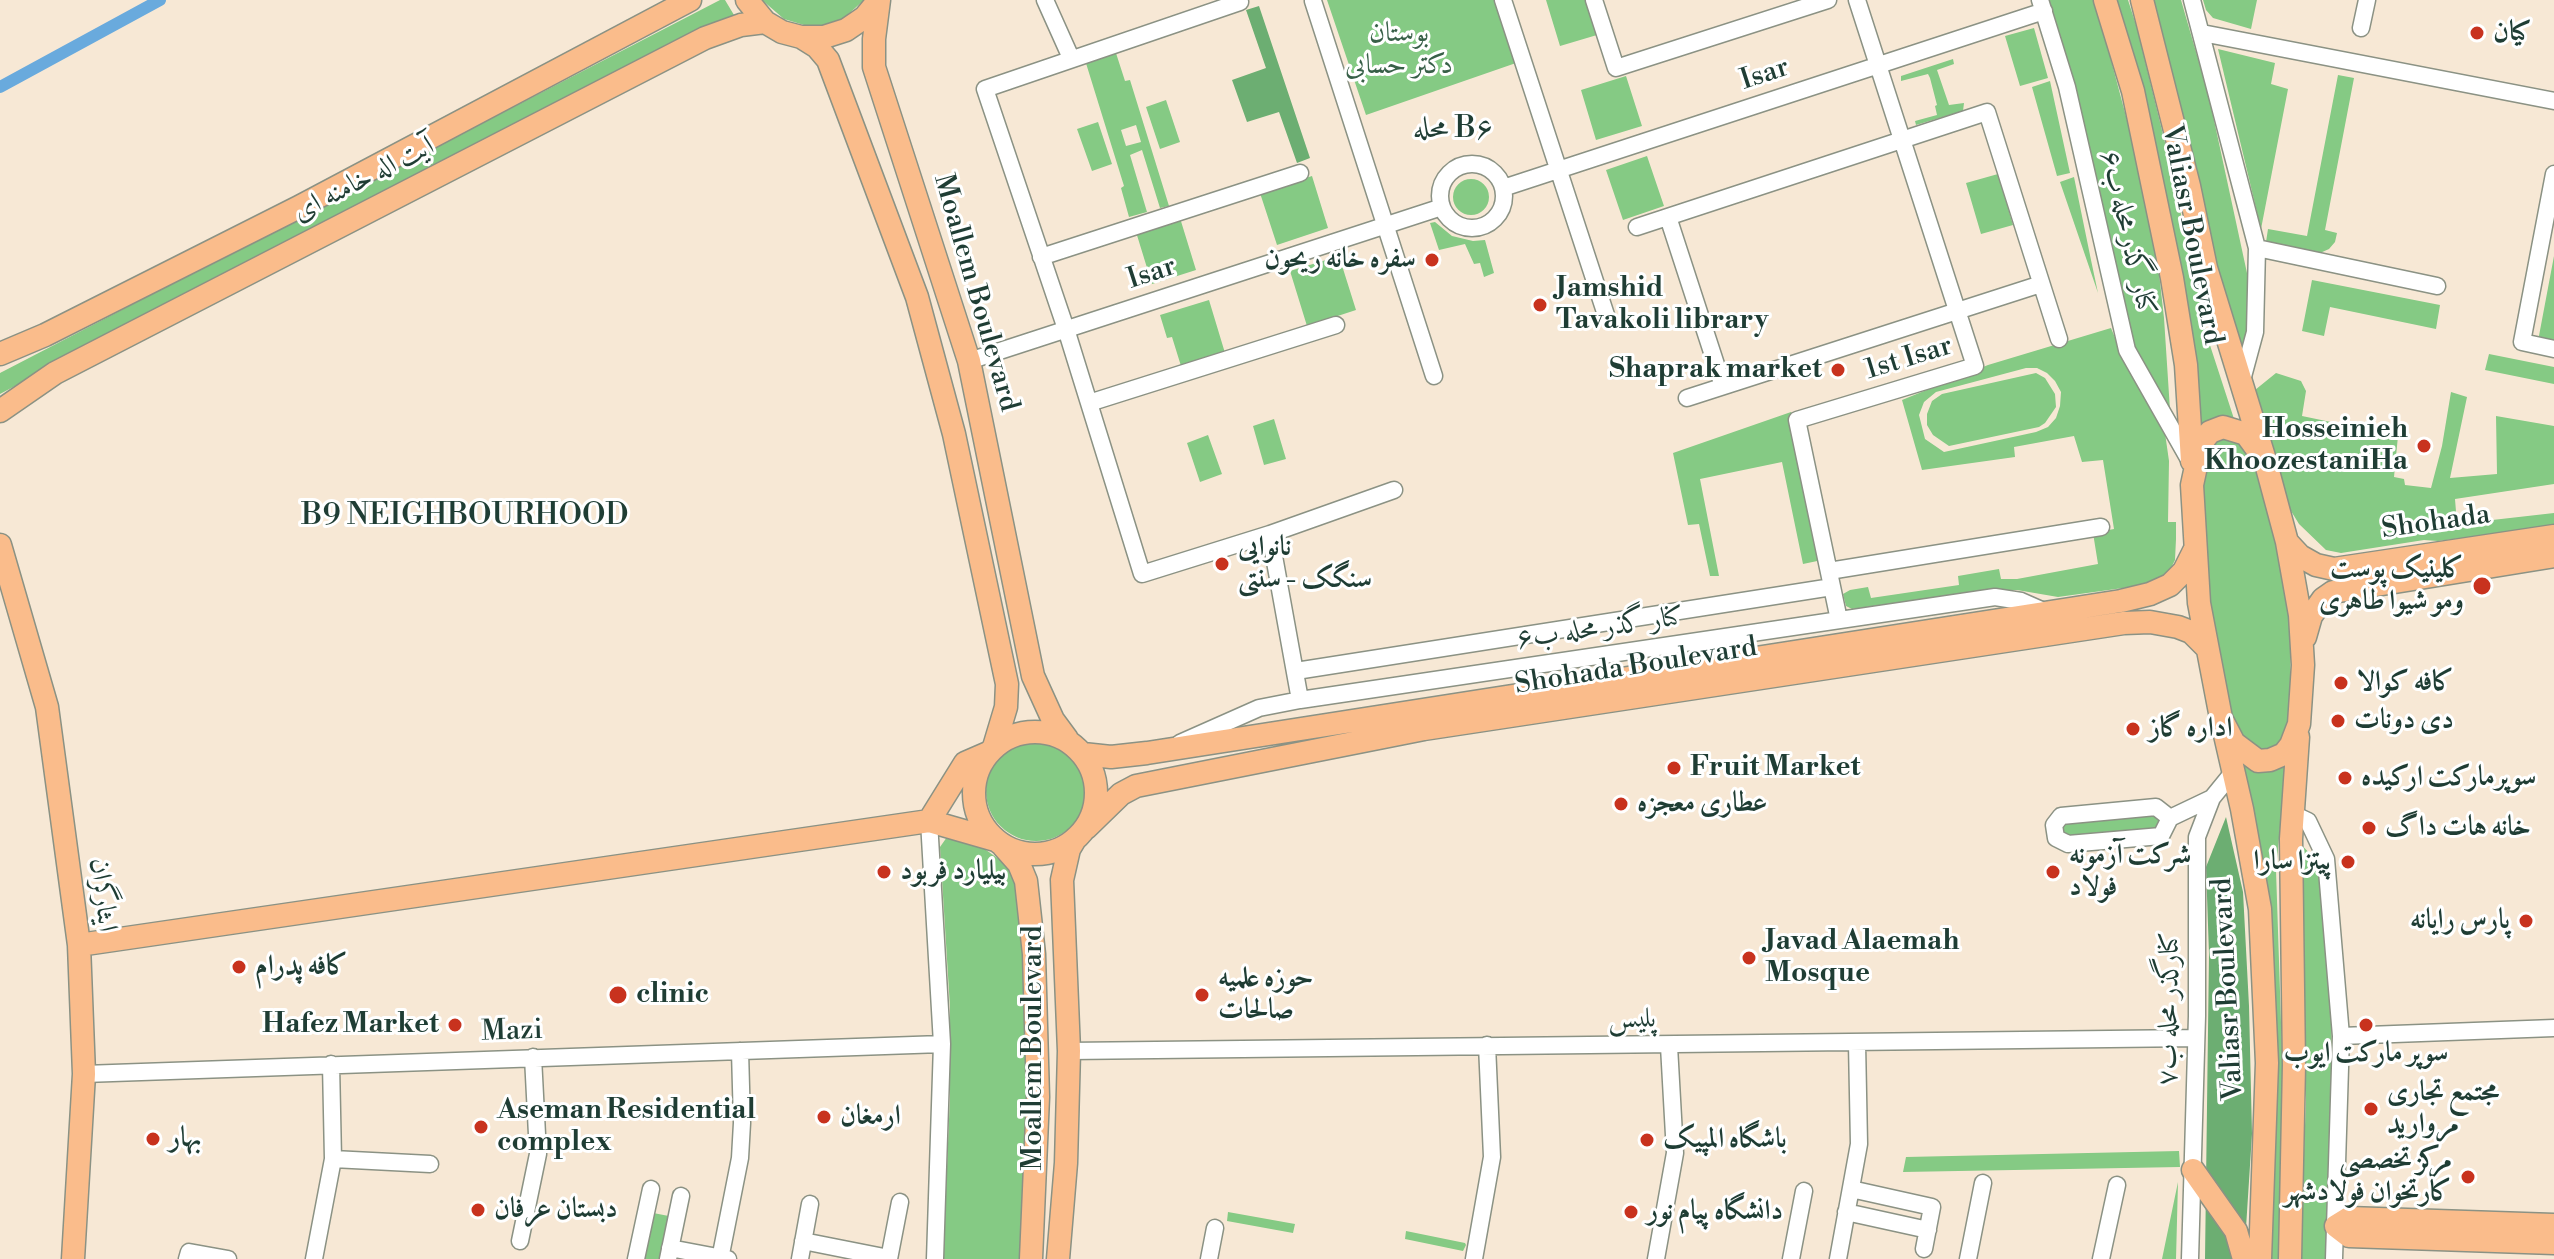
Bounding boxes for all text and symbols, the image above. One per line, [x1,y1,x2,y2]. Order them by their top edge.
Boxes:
place label: کیان [2493,16,2531,50]
park label: بوستان دکتر حسابی [1345,17,1453,83]
marker: کیان [2468,24,2486,42]
street label: Isar [1736,51,1794,99]
district label: محله B۶ [1413,112,1493,148]
street label: Valiasr Boulevard [2153,122,2229,348]
street label: آیت اله خامنه ای [288,130,440,230]
street label: کنار گذر محله ب۶ [2092,147,2162,319]
street label: Moallem Boulevard [925,171,1025,415]
place label: سفره خانه ریحون [1264,243,1416,277]
street label: Isar [1123,250,1181,298]
marker: سفره خانه ریحون [1423,251,1441,269]
place label: Jamshid Tavakoli library [1556,272,1768,338]
marker: Jamshid Tavakoli library [1531,296,1549,314]
street label: 1st Isar [1861,330,1957,388]
place label: Shaprak market [1609,353,1822,387]
marker: Shaprak market [1829,361,1847,379]
place label: Hosseinieh KhoozestaniHa [2204,413,2408,479]
marker: Hosseinieh KhoozestaniHa [2415,437,2433,455]
district label: B9 NEIGHBOURHOOD [285,499,645,535]
street label: Shohada [2379,499,2493,547]
place label: نانوایی سنگک - سنتی [1238,531,1372,597]
place label: کلینیک پوست ومو شیوا طاهری [2319,553,2464,619]
marker: نانوایی سنگک - سنتی [1213,555,1231,573]
marker: کلینیک پوست ومو شیوا طاهری [2471,575,2493,597]
street label: کنار گذر محله ب۶ [1515,601,1685,657]
street label: Shohada Boulevard [1513,631,1759,703]
place label: کافه کوالا [2357,666,2454,700]
marker: کافه کوالا [2332,674,2350,692]
place label: دی دونات [2354,704,2454,738]
place label: اداره گاز [2149,712,2233,746]
marker: دی دونات [2329,712,2347,730]
marker: اداره گاز [2124,720,2142,738]
place label: Fruit Market [1690,751,1860,785]
marker: Fruit Market [1665,759,1683,777]
place label: سوپرمارکت ارکیده [2361,761,2536,795]
marker: سوپرمارکت ارکیده [2336,769,2354,787]
place label: عطاری معجزه [1637,787,1767,821]
marker: عطاری معجزه [1612,795,1630,813]
place label: خانه هات داگ [2385,811,2531,845]
marker: خانه هات داگ [2360,819,2378,837]
place label: شرکت آزمونه فولاد [2069,839,2191,905]
place label: پیتزا سارا [2254,845,2332,879]
marker: پیتزا سارا [2339,853,2357,871]
place label: بیلیارد فربود [900,855,1006,889]
street label: ایثارگران [81,856,123,934]
marker: بیلیارد فربود [875,863,893,881]
marker: شرکت آزمونه فولاد [2044,863,2062,881]
street label: Valiasr Boulevard [2206,877,2252,1101]
place label: پارس رایانه [2410,904,2510,938]
marker: پارس رایانه [2517,912,2535,930]
street label: Moallem Boulevard [1017,925,1051,1171]
place label: Javad Alaemah Mosque [1765,925,1959,991]
street label: کنارگذر محله ب۷ [2152,932,2188,1086]
marker: Javad Alaemah Mosque [1740,949,1758,967]
place label: کافه پدرام [255,950,348,984]
marker: کافه پدرام [230,958,248,976]
place label: حوزه علمیه صالحات [1218,962,1313,1028]
place label: clinic [636,978,709,1012]
marker: clinic [607,984,629,1006]
marker: حوزه علمیه صالحات [1193,986,1211,1004]
street label: پلیس [1608,1003,1656,1037]
place label: Hafez Market [262,1008,439,1042]
street label: Mazi [481,1014,543,1050]
marker: Hafez Market [446,1016,464,1034]
marker: سوپر مارکت ایوب [2357,1016,2375,1034]
place label: سوپر مارکت ایوب [2284,1037,2448,1071]
place label: مجتمع تجاری مروارید [2387,1076,2499,1142]
place label: Aseman Residential complex [497,1094,756,1160]
place label: ارمغان [840,1100,901,1134]
marker: مجتمع تجاری مروارید [2362,1100,2380,1118]
marker: ارمغان [815,1108,833,1126]
marker: Aseman Residential complex [472,1118,490,1136]
place label: بهار [169,1122,201,1156]
place label: باشگاه المپیک [1663,1123,1787,1157]
marker: بهار [144,1130,162,1148]
marker: باشگاه المپیک [1638,1131,1656,1149]
place label: مرکز تخصصی کارتخوان فولادشهر [2284,1144,2452,1210]
marker: مرکز تخصصی کارتخوان فولادشهر [2459,1168,2477,1186]
place label: دبستان عرفان [494,1193,618,1227]
place label: دانشگاه پیام نور [1647,1195,1783,1229]
marker: دبستان عرفان [469,1201,487,1219]
marker: دانشگاه پیام نور [1622,1203,1640,1221]

